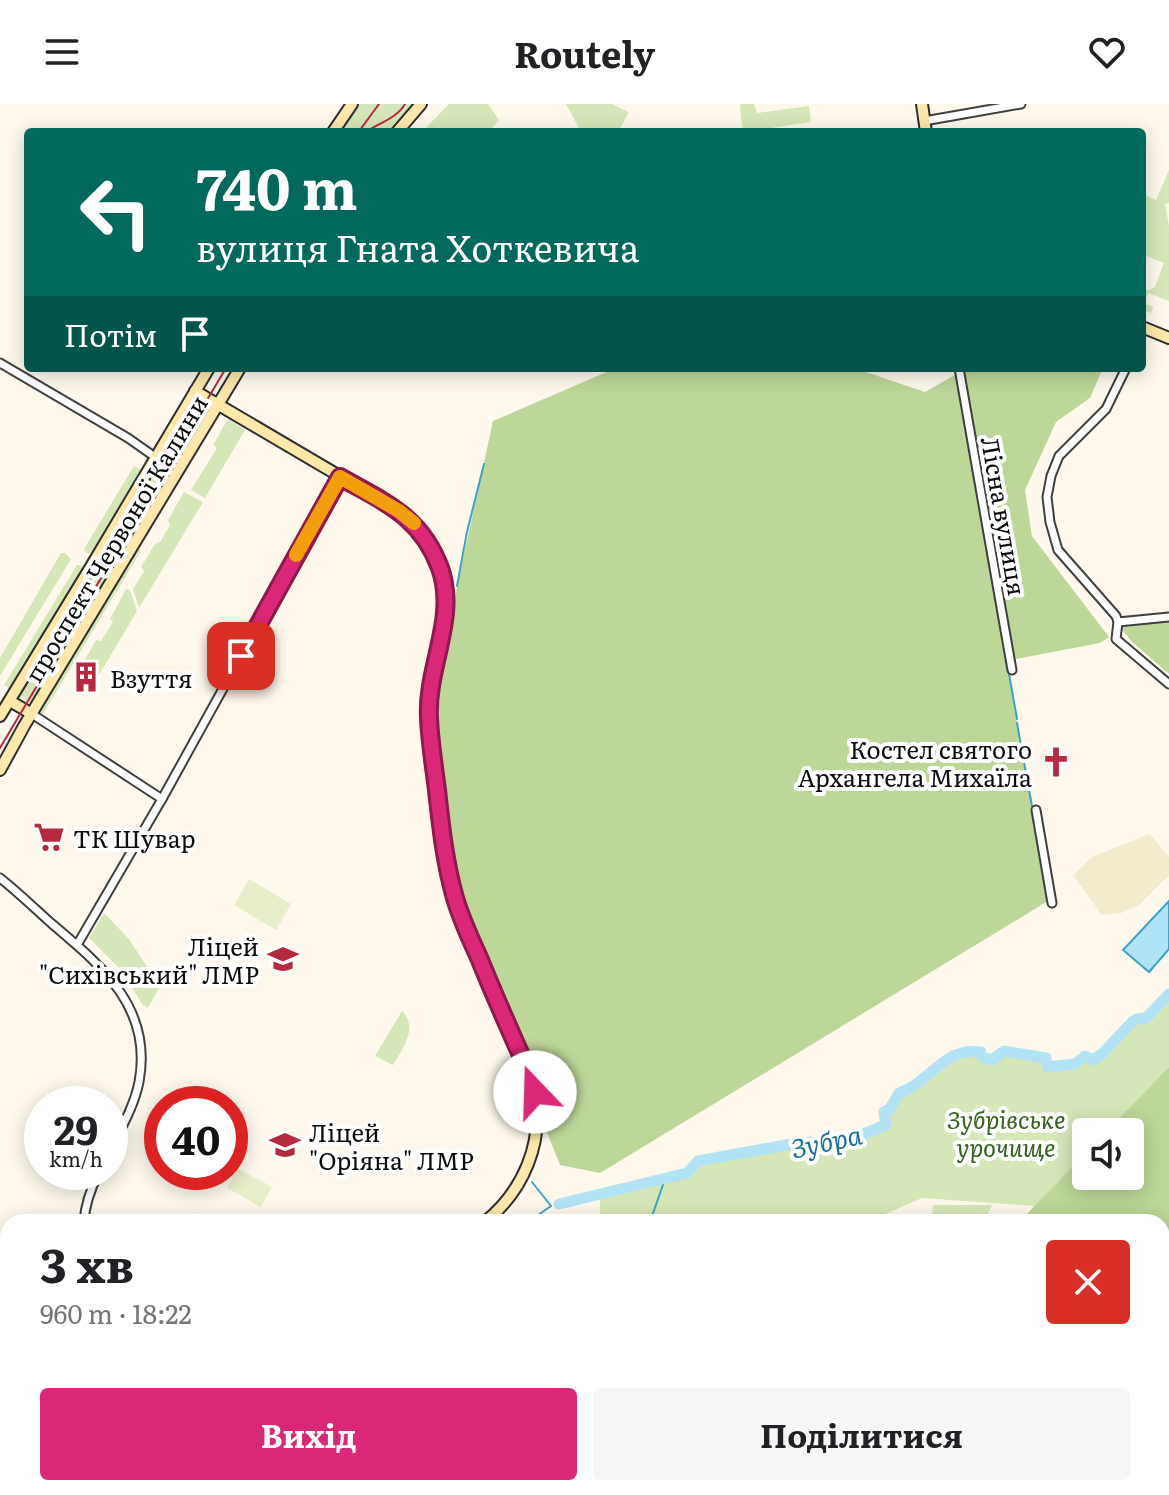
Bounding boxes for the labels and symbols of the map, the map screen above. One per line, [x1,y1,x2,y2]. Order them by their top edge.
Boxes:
street label: проспект Червоної Калини [15,388,215,688]
street label: Лісна вулиця [974,434,1036,598]
pin [207,622,275,690]
building icon: Взуття [69,660,103,694]
place label: Взуття [110,660,192,695]
place label: Костел святого Архангела Михаїла [798,731,1032,794]
church icon: Костел святого Архангела Михаїла [1039,745,1073,779]
supermarket icon: ТК Шувар [32,820,66,854]
place label: ТК Шувар [73,820,196,855]
place label: Ліцей "Сихівський" ЛМР [39,928,259,991]
school or university icon: Ліцей "Сихівський" ЛМР [266,942,300,976]
position arrow [493,1050,577,1134]
speed limit sign: 40 [144,1086,248,1190]
park label: Зубрівське урочище [947,1101,1065,1164]
water label: Зубра [787,1113,865,1167]
place label: Ліцей "Оріяна" ЛМР [309,1114,474,1177]
school or university icon: Ліцей "Оріяна" ЛМР [268,1128,302,1162]

